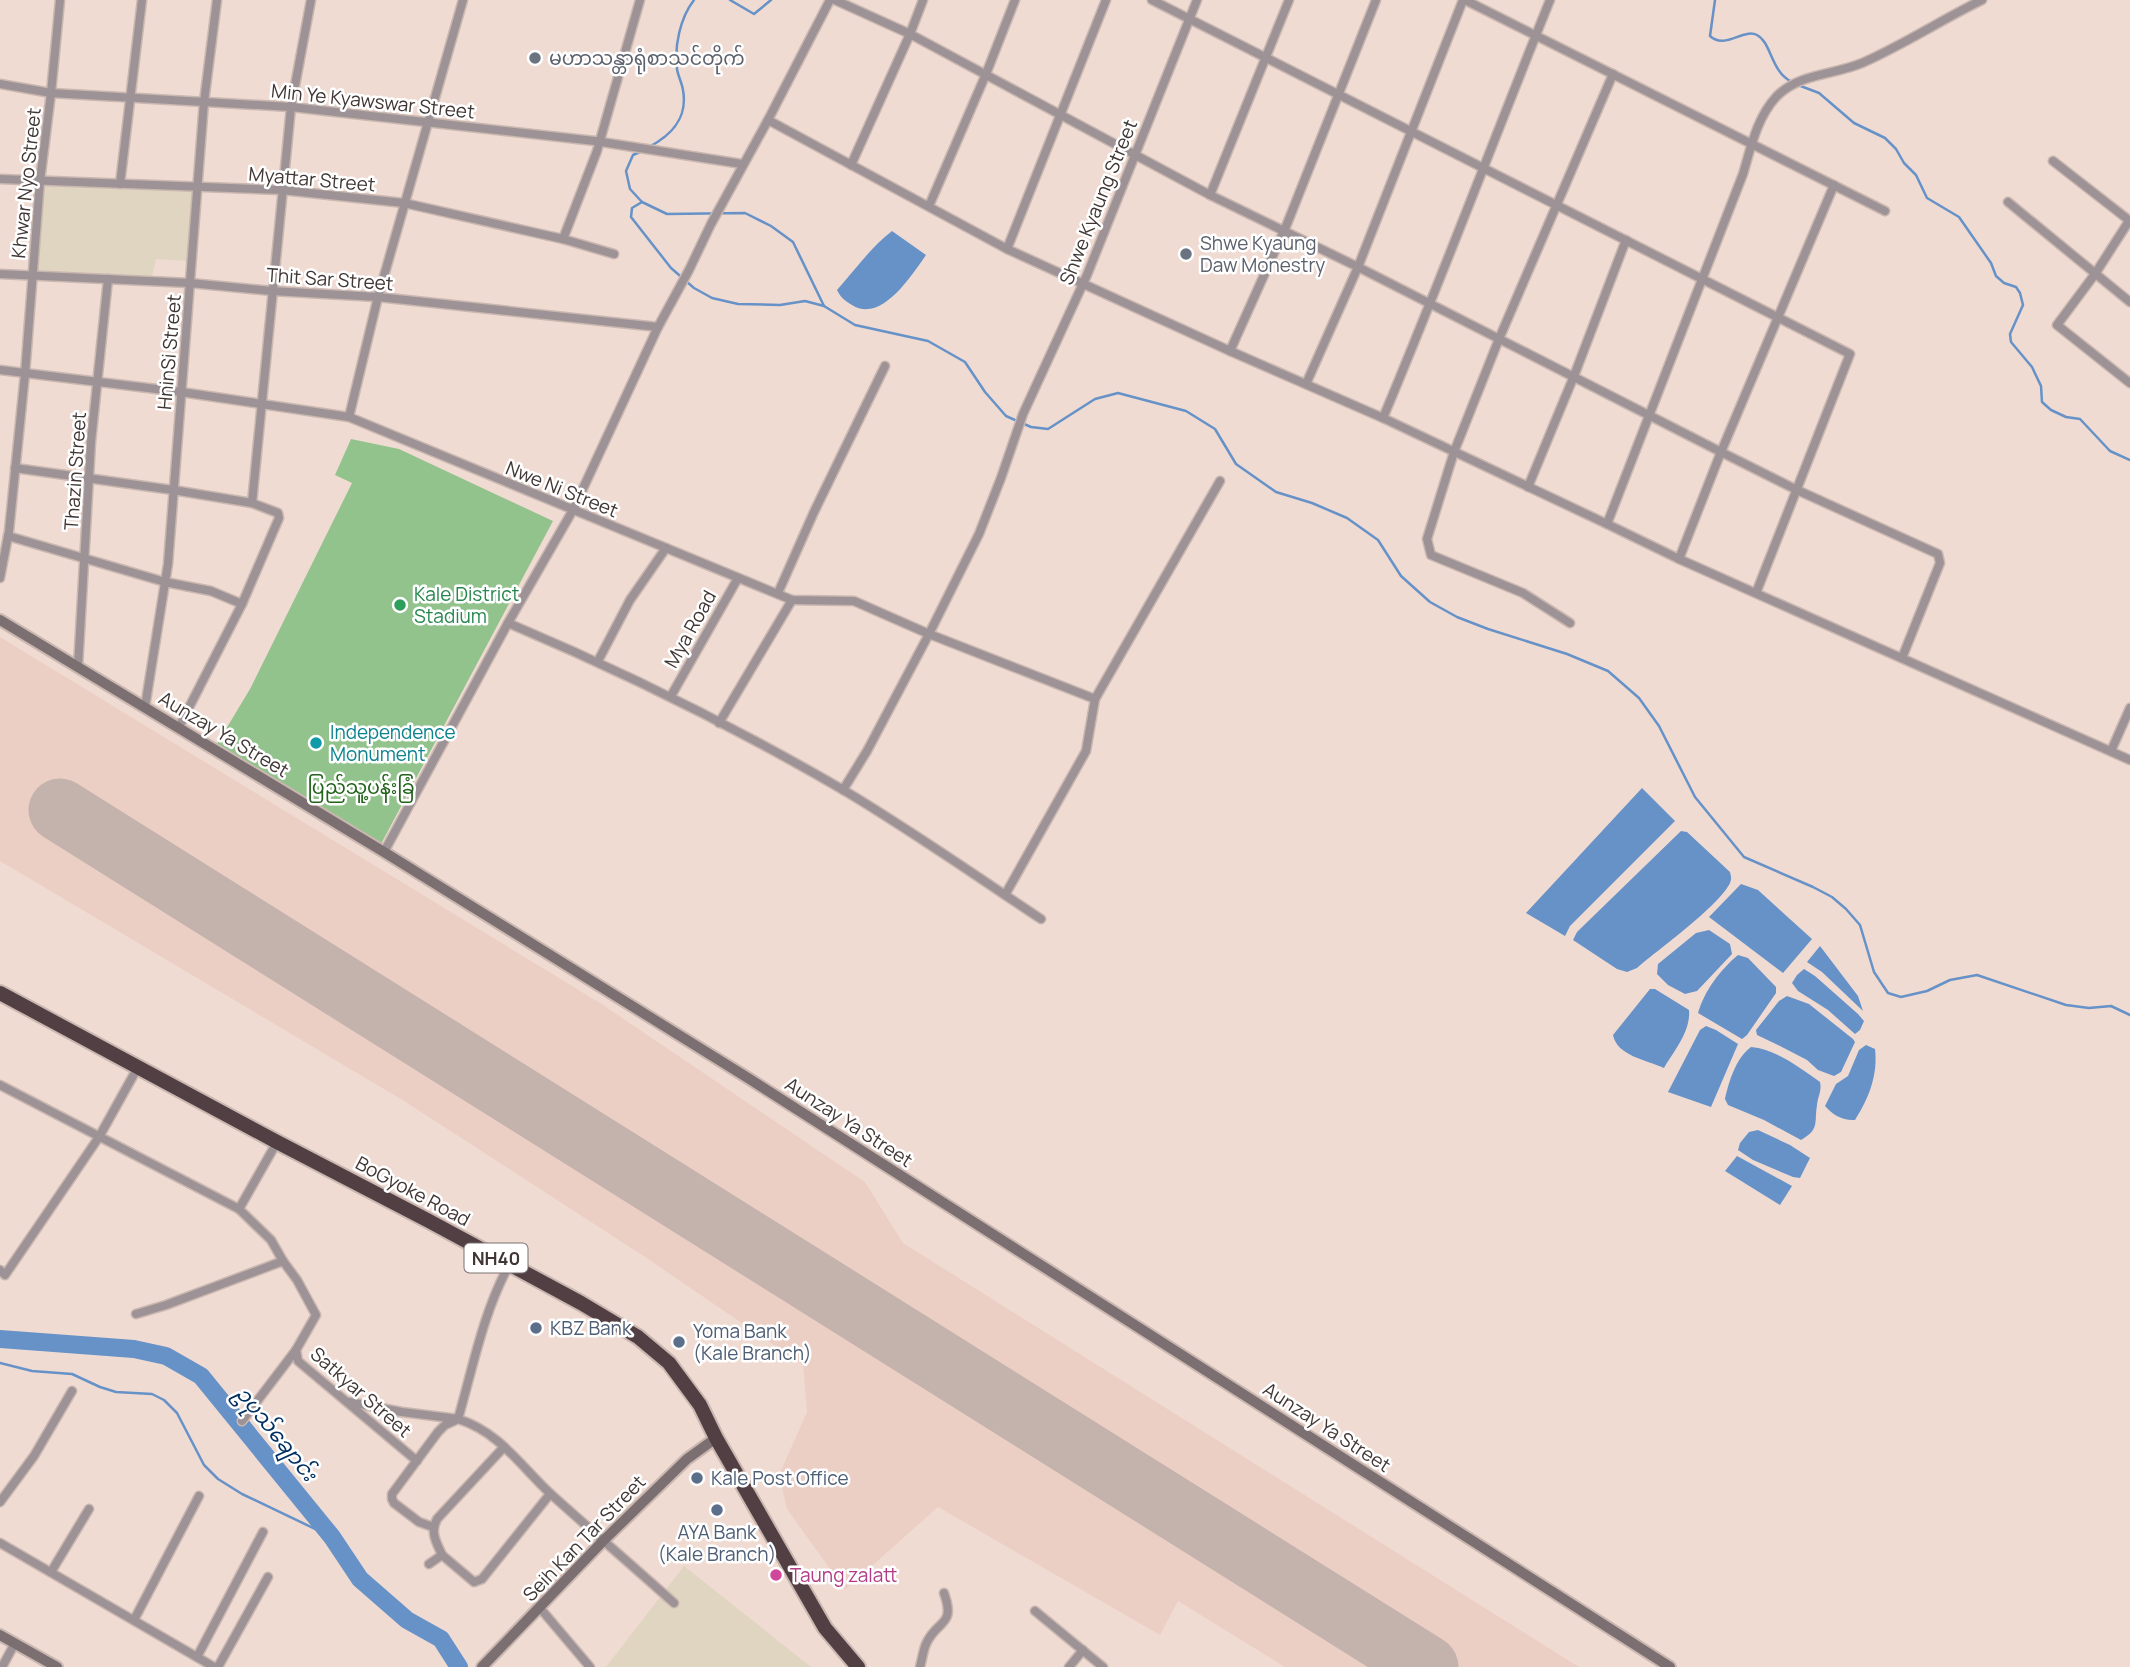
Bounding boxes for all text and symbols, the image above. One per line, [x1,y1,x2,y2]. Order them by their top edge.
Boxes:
place label: မဟာသန္တာရုံစာသင်တိုက် [549,44,745,75]
marker: မဟာသန္တာရုံစာသင်တိုက် [527,50,543,66]
street label: Min Ye Kyawswar Street [270,77,476,125]
street label: Khwar Nyo Street [5,106,47,260]
street label: Shwe Kyaung Street [1053,115,1143,289]
street label: Myattar Street [247,161,377,197]
place label: Shwe Kyaung Daw Monestry [1200,230,1325,278]
marker: Shwe Kyaung Daw Monestry [1178,246,1194,262]
street label: Thit Sar Street [266,262,394,296]
street label: HninSi Street [151,293,187,411]
street label: Thazin Street [58,411,92,531]
street label: Nwe Ni Street [502,455,622,523]
place label: Kale District Stadium [414,581,519,629]
street label: Mya Road [658,586,722,672]
marker: Kale District Stadium [392,597,408,613]
street label: Aunzay Ya Street [154,685,294,783]
place label: Independence Monument [330,719,456,767]
marker: Independence Monument [308,735,324,751]
park label: ပြည်သူ့ပန်းခြံ [307,773,415,803]
street label: Aunzay Ya Street [780,1071,918,1173]
street label: BoGyoke Road [351,1150,475,1232]
road number: NH40 [464,1244,528,1273]
place label: KBZ Bank [550,1315,632,1341]
place label: Yoma Bank (Kale Branch) [693,1318,812,1366]
marker: KBZ Bank [528,1320,544,1336]
marker: Yoma Bank (Kale Branch) [671,1334,687,1350]
street label: Satkyar Street [305,1341,417,1443]
street label: Aunzay Ya Street [1258,1376,1396,1478]
water label: ဥပုသ်ချောင်း [227,1380,325,1490]
place label: Kale Post Office [711,1465,849,1491]
street label: Seih Kan Tar Street [517,1469,651,1607]
marker: Kale Post Office [689,1470,705,1486]
marker: AYA Bank (Kale Branch) [709,1502,725,1518]
place label: AYA Bank (Kale Branch) [658,1519,776,1567]
place label: Taung zalatt [790,1562,897,1588]
marker: Taung zalatt [768,1567,784,1583]

